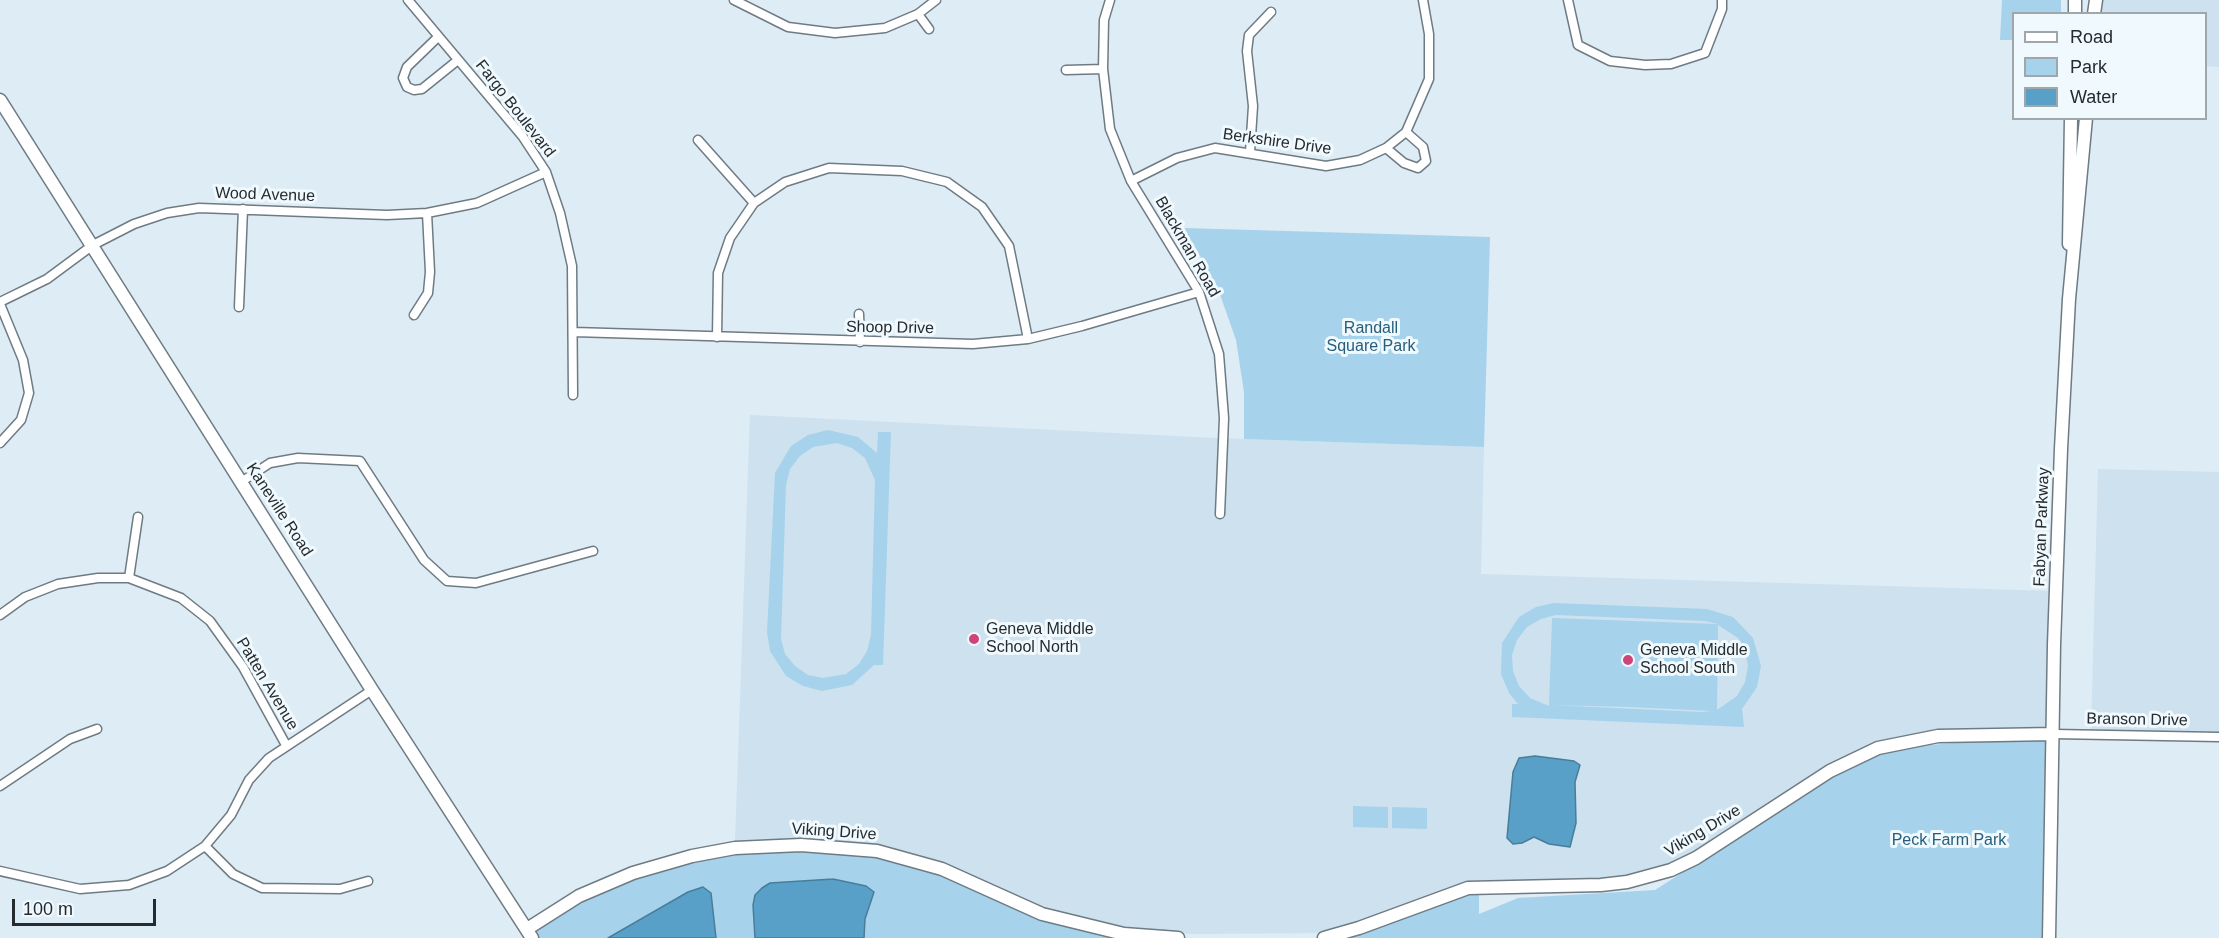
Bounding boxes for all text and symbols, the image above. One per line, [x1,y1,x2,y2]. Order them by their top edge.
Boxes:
legend [2012,12,2207,120]
text: Road [2070,27,2113,47]
street label: Fargo Boulevard [471,56,559,162]
text: Park [2070,57,2107,77]
text: Water [2070,87,2117,107]
street label: Berkshire Drive [1222,125,1332,159]
street label: Wood Avenue [215,184,315,206]
street label: Blackman Road [1150,193,1224,301]
street label: Shoop Drive [846,318,934,338]
park label: Randall Square Park [1327,319,1415,357]
street label: Kaneville Road [242,460,316,560]
street label: Fabyan Parkway [2030,467,2054,587]
place label: Geneva Middle School North [986,620,1094,658]
marker: Geneva Middle School North [967,632,981,646]
street label: Patten Avenue [232,634,302,734]
place label: Geneva Middle School South [1640,641,1748,679]
marker: Geneva Middle School South [1621,653,1635,667]
street label: Branson Drive [2086,710,2188,730]
street label: Viking Drive [1662,801,1744,861]
street label: Viking Drive [791,819,877,845]
park label: Peck Farm Park [1892,831,2006,851]
scale bar [15,887,159,925]
text: 100 m [23,899,73,919]

